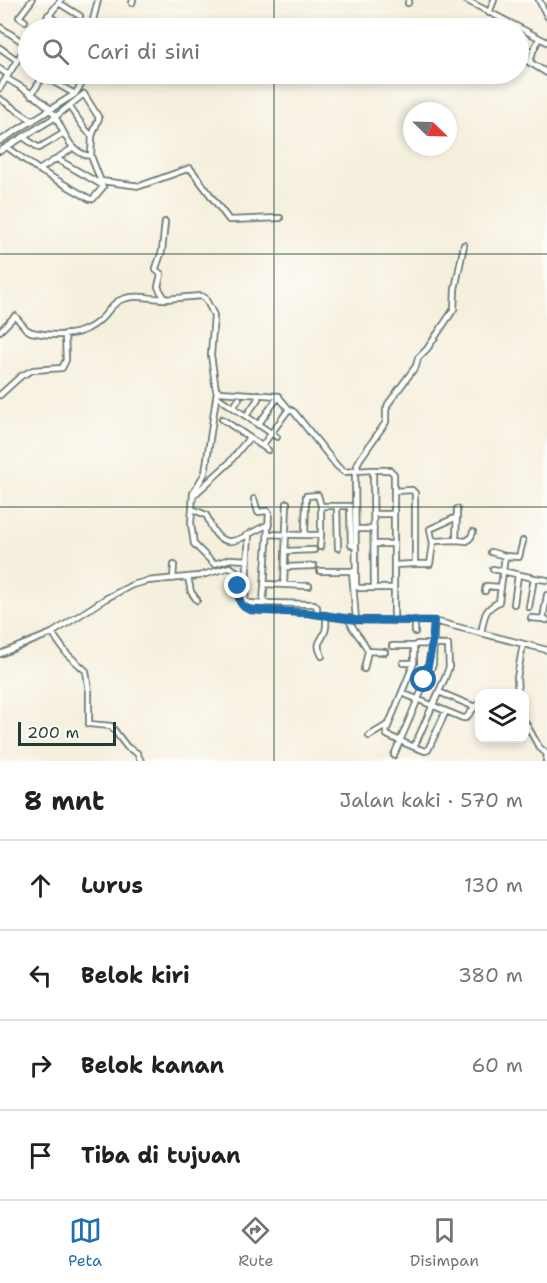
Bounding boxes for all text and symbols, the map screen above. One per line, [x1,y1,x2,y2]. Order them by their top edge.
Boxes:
search box [18,18,529,84]
icon: search [39,35,72,68]
text: Cari di sini [87,37,200,66]
north arrow [403,102,457,156]
route end [224,572,250,598]
route start [410,666,436,692]
map controls [475,689,529,743]
button: layers [475,689,529,743]
scale bar [18,719,116,746]
text: 200 m [27,722,79,743]
text: 8 mnt [24,783,104,818]
text: Jalan kaki · 570 m [339,787,523,813]
icon: ahead [24,869,57,902]
text: Lurus [81,871,143,900]
text: 130 m [464,872,523,898]
icon: left [24,959,57,992]
text: Belok kiri [81,961,190,990]
text: 380 m [458,962,523,988]
icon: right [24,1049,57,1082]
text: Belok kanan [81,1051,224,1080]
text: 60 m [471,1052,523,1078]
icon: arrive [24,1139,57,1172]
text: Tiba di tujuan [81,1141,241,1170]
tab: Peta [68,1214,102,1271]
tab: Rute [238,1214,274,1271]
tab: Disimpan [410,1214,479,1271]

